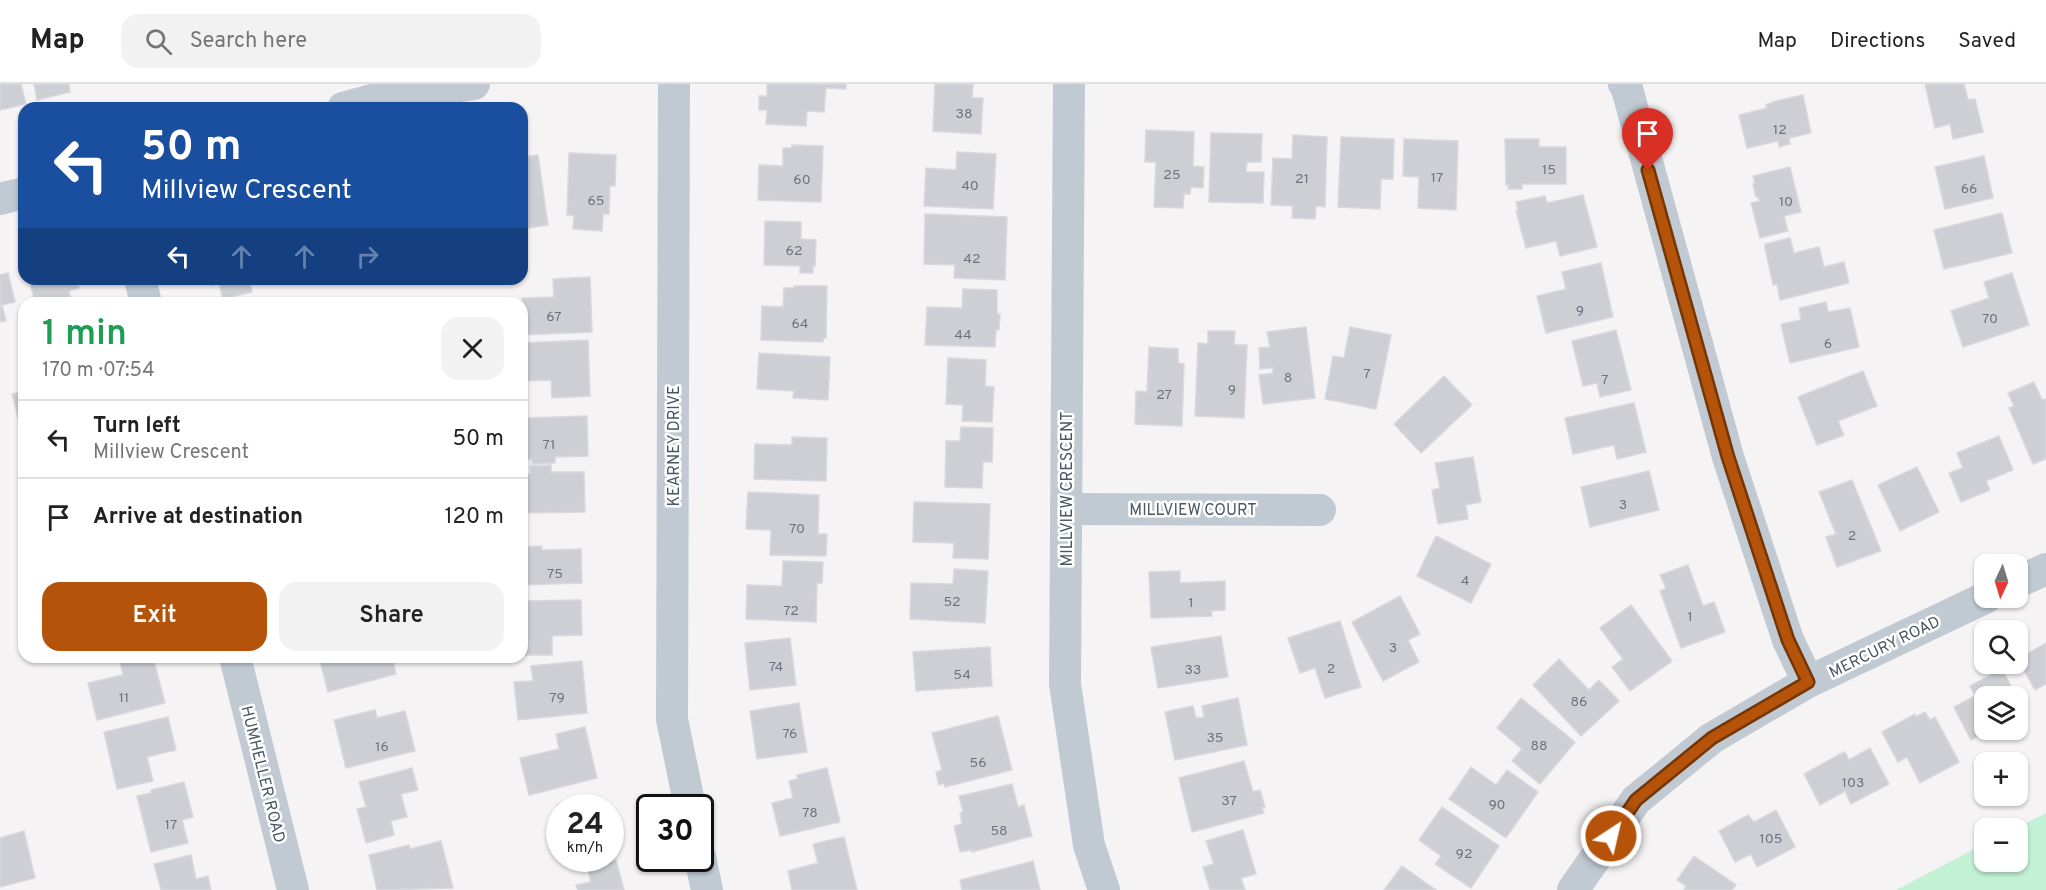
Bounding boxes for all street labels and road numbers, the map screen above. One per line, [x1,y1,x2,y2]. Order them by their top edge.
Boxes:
street label: KEARNEY DRIVE [665,385,685,507]
street label: MILLVIEW CRESCENT [1058,411,1078,567]
street label: MILLVIEW COURT [1129,501,1257,521]
street label: MERCURY ROAD [1826,612,1944,683]
street label: HUMHELLER ROAD [235,704,289,845]

